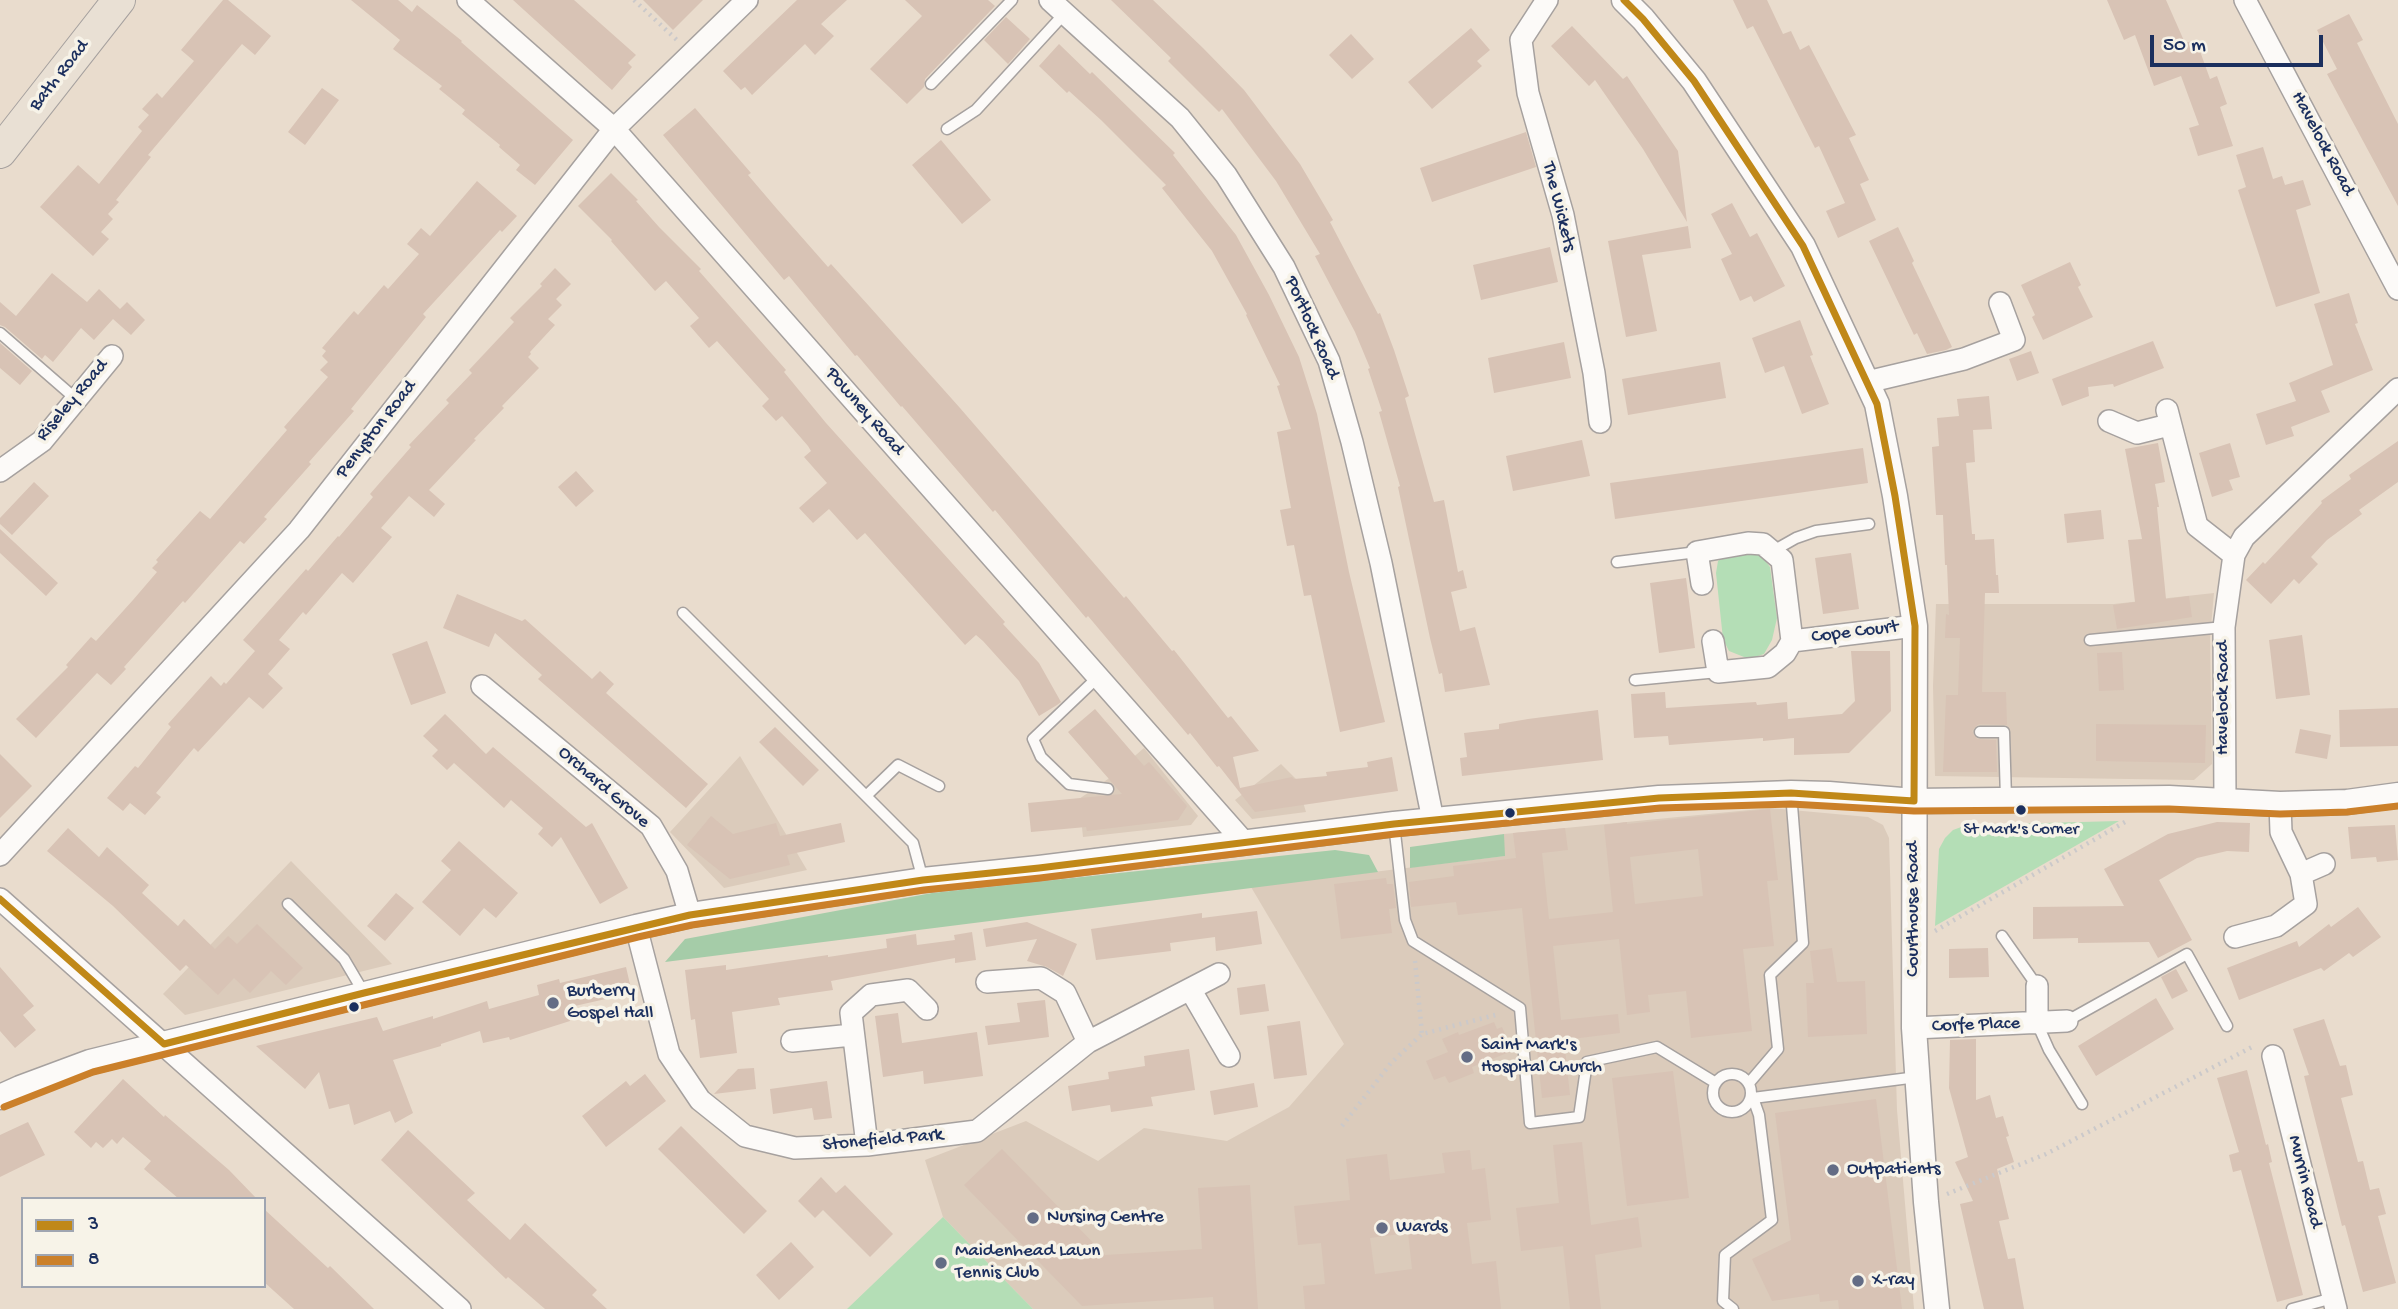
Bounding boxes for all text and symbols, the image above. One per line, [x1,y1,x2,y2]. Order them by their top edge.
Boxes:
scale bar [2153,21,2326,65]
text: 50 m [2163,34,2206,59]
street label: Bath Road [25,36,95,116]
street label: Havelock Road [2285,88,2359,200]
street label: The Wickets [1536,160,1580,254]
street label: Portlock Road [1278,273,1344,383]
street label: Riseley Road [32,355,114,447]
street label: Powney Road [820,363,908,461]
street label: Penyston Road [332,376,422,484]
street label: Cope Court [1810,616,1900,650]
street label: Havelock Road [2213,641,2235,755]
street label: Orchard Grove [552,742,654,834]
marker: St Mark's Corner [2014,803,2028,817]
unlabelled marker [1503,806,1517,820]
place label: St Mark's Corner [1963,820,2079,840]
street label: Courthouse Road [1903,841,1925,977]
place label: Burberry Gospel Hall [567,981,653,1025]
marker: Burberry Gospel Hall [545,995,561,1011]
unlabelled marker [347,1000,361,1014]
street label: Corfe Place [1931,1013,2021,1039]
place label: Saint Mark's Hospital Church [1481,1035,1602,1079]
marker: Saint Mark's Hospital Church [1459,1049,1475,1065]
street label: Stonefield Park [822,1124,944,1158]
street label: Murrin Road [2281,1133,2327,1231]
place label: Outpatients [1847,1159,1940,1181]
marker: Outpatients [1825,1162,1841,1178]
legend [21,1197,266,1288]
place label: Nursing Centre [1047,1207,1164,1229]
marker: Nursing Centre [1025,1210,1041,1226]
text: 3 [88,1213,99,1238]
place label: Wards [1396,1217,1448,1239]
marker: Wards [1374,1220,1390,1236]
place label: Maidenhead Lawn Tennis Club [955,1241,1100,1285]
text: 8 [88,1248,100,1273]
marker: Maidenhead Lawn Tennis Club [933,1255,949,1271]
place label: X-ray [1872,1270,1915,1292]
marker: X-ray [1850,1273,1866,1289]

